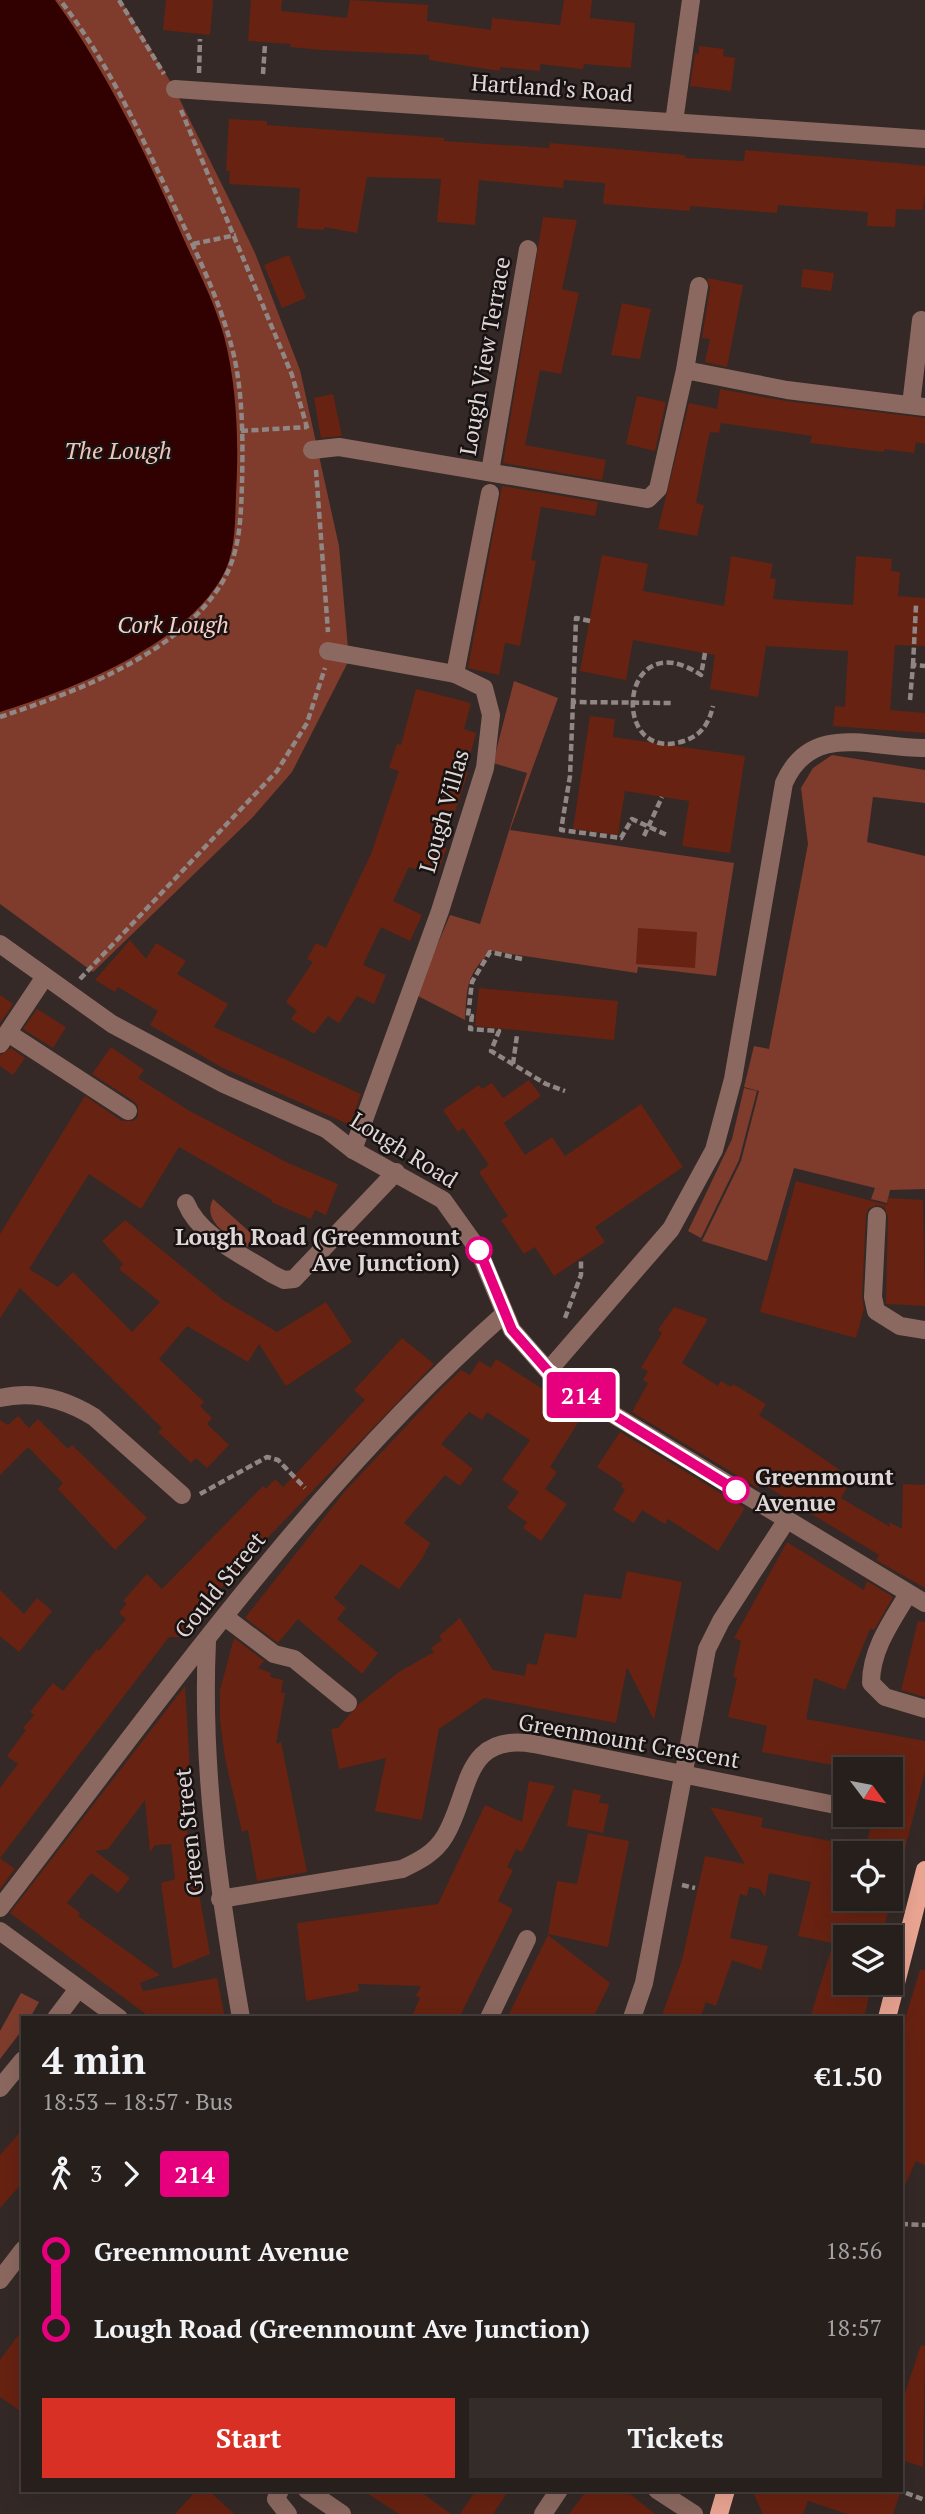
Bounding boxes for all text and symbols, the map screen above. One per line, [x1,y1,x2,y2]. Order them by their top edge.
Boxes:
street label: Hartland's Road [470,66,634,109]
street label: Lough View Terrace [452,254,517,458]
water label: The Lough [64,434,172,466]
park label: Cork Lough [117,609,229,640]
street label: Lough Villas [411,745,476,876]
street label: Lough Road [345,1104,464,1195]
place label: Lough Road (Greenmount Ave Junction) [175,1221,460,1278]
marker: Lough Road (Greenmount Ave Junction) [466,1237,492,1263]
line badge: 214 [541,1372,621,1418]
text: 214 [561,1379,601,1411]
place label: Greenmount Avenue [755,1461,894,1518]
marker: Greenmount Avenue [723,1477,749,1503]
street label: Gould Street [167,1525,272,1644]
street label: Greenmount Crescent [516,1706,743,1775]
north arrow [833,1757,903,1827]
map controls [833,1757,903,1995]
street label: Green Street [166,1766,211,1898]
button: locate [833,1841,903,1911]
button: layers [833,1925,903,1995]
text: 4 min [42,2035,146,2085]
text: €1.50 [816,2059,882,2093]
text: 18:53 – 18:57 · Bus [42,2086,233,2117]
icon: walk [42,2155,80,2193]
icon: forward [112,2155,150,2193]
text: 3 [90,2158,102,2189]
text: 214 [174,2158,215,2190]
text: Greenmount Avenue [94,2234,349,2268]
text: 18:56 [825,2235,882,2266]
text: Lough Road (Greenmount Ave Junction) [94,2311,590,2345]
text: 18:57 [825,2312,882,2343]
button: Start [42,2398,455,2478]
button: Tickets [469,2398,882,2478]

